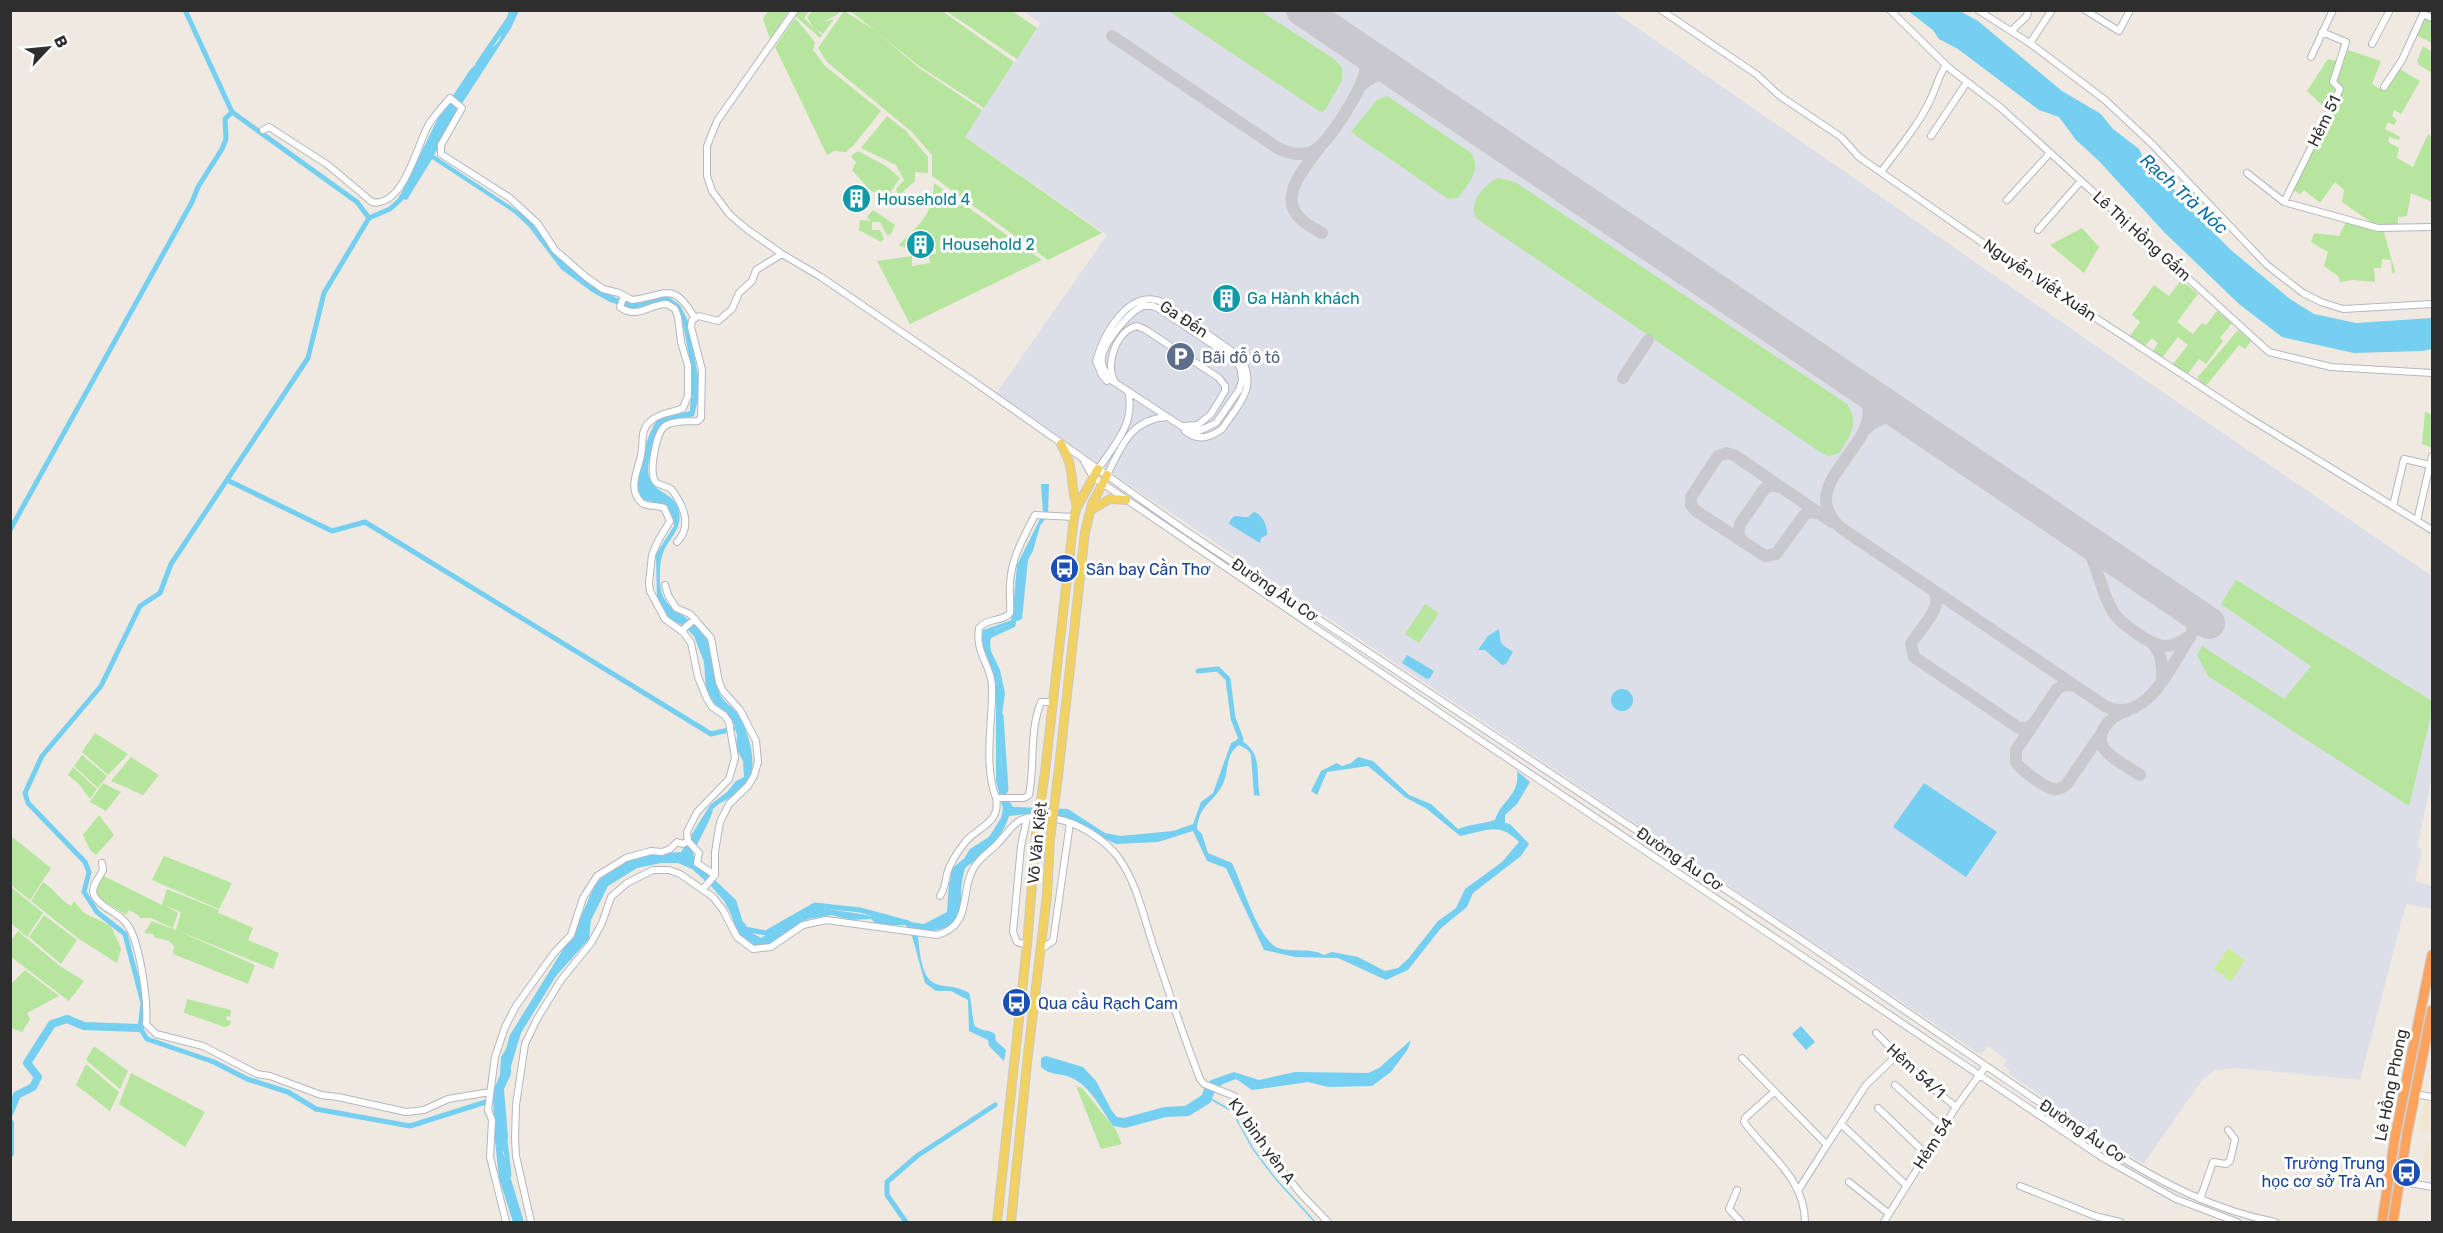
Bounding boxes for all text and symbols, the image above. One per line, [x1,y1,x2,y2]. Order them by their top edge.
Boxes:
north arrow [18,18,78,78]
text: B [50,32,72,51]
street label: Hẻm 51 [2303,92,2345,150]
water label: Rạch Trà Nóc [2136,149,2232,239]
building icon: Household 4 [840,183,872,215]
street label: Lê Thị Hồng Gấm [2089,186,2196,285]
place label: Household 4 [877,190,971,209]
building icon: Household 2 [905,228,937,260]
street label: Nguyễn Viết Xuân [1980,234,2101,325]
place label: Household 2 [942,235,1035,254]
building icon: Ga Hành khách [1210,282,1242,314]
place label: Ga Hành khách [1247,289,1360,308]
street label: Ga Đến [1156,295,1212,342]
parking icon: Bãi đỗ ô tô [1165,341,1197,373]
place label: Bãi đỗ ô tô [1202,346,1280,367]
bus stop icon: Sân bay Cần Thơ [1049,553,1081,585]
street label: Đường Âu Cơ [1228,554,1322,626]
place label: Sân bay Cần Thơ [1086,558,1211,579]
street label: Võ Văn Kiệt [1023,801,1051,885]
street label: Đường Âu Cơ [1633,823,1727,895]
bus stop icon: Qua cầu Rạch Cam [1001,987,1033,1019]
place label: Qua cầu Rạch Cam [1038,992,1178,1013]
street label: Lê Hồng Phong [2369,1027,2411,1143]
street label: Hẻm 54/1 [1883,1040,1949,1102]
street label: KV bình yên A [1225,1094,1300,1188]
street label: Đường Âu Cơ [2036,1095,2130,1167]
street label: Hẻm 54 [1909,1113,1957,1172]
place label: Trường Trung học cơ sở Trà An [2262,1154,2385,1191]
bus stop icon: Trường Trung học cơ sở Trà An [2390,1156,2422,1188]

